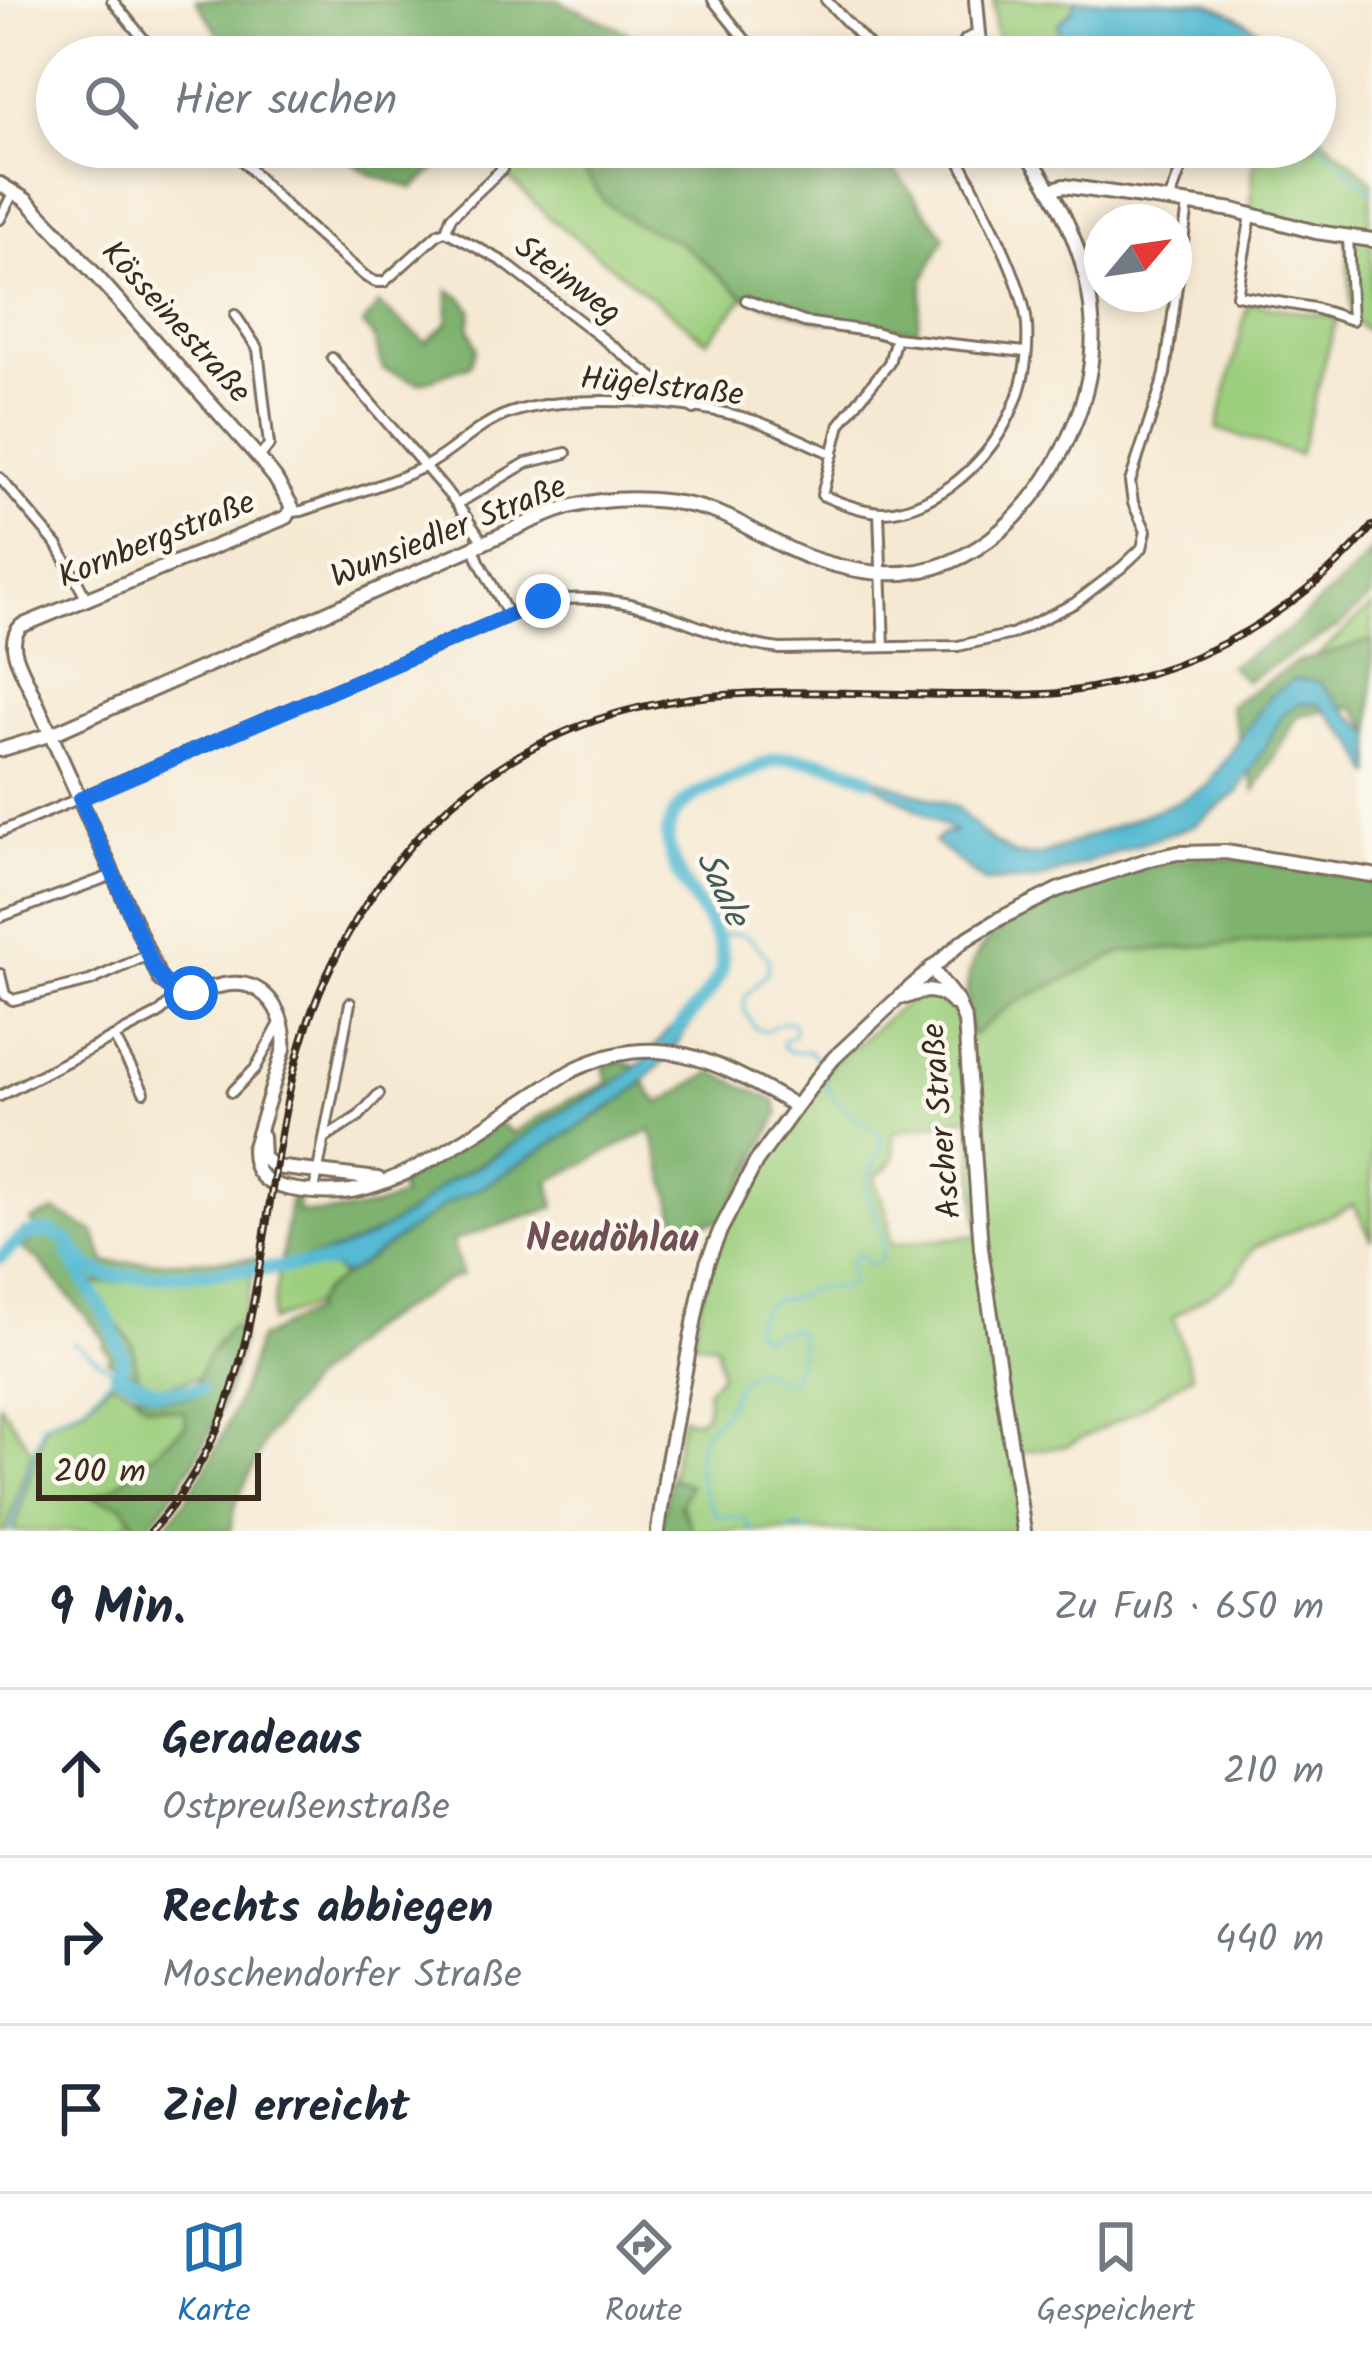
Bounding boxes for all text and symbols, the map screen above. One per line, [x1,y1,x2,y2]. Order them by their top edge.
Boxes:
search box [36,36,1336,168]
text: Hier suchen [174,66,397,138]
icon: search [78,69,144,135]
north arrow [1084,204,1192,312]
street label: Steinweg [502,223,632,339]
street label: Kösseinestraße [87,229,263,417]
street label: Hügelstraße [578,353,746,423]
street label: Wunsiedler Straße [323,461,575,604]
street label: Kornbergstraße [50,477,264,605]
route end [516,574,570,628]
water label: Saale [679,842,765,940]
route start [164,966,218,1020]
street label: Ascher Straße [908,1021,978,1221]
district label: Neudöhlau [526,1210,699,1272]
scale bar [36,1447,261,1500]
text: 200 m [54,1447,146,1500]
text: 9 Min. [48,1569,186,1650]
text: Zu Fuß · 650 m [1054,1578,1324,1640]
text: Geradeaus [162,1706,362,1778]
icon: ahead [48,1740,114,1806]
text: 210 m [1223,1742,1324,1804]
text: Ostpreußenstraße [162,1778,450,1840]
text: Rechts abbiegen [162,1874,493,1946]
icon: right [48,1908,114,1974]
text: 440 m [1215,1910,1324,1972]
text: Moschendorfer Straße [162,1946,522,2008]
text: Ziel erreicht [162,2073,410,2145]
icon: arrive [48,2076,114,2142]
tab: Karte [177,2214,251,2339]
tab: Route [605,2214,682,2339]
tab: Gespeichert [1036,2214,1195,2339]

